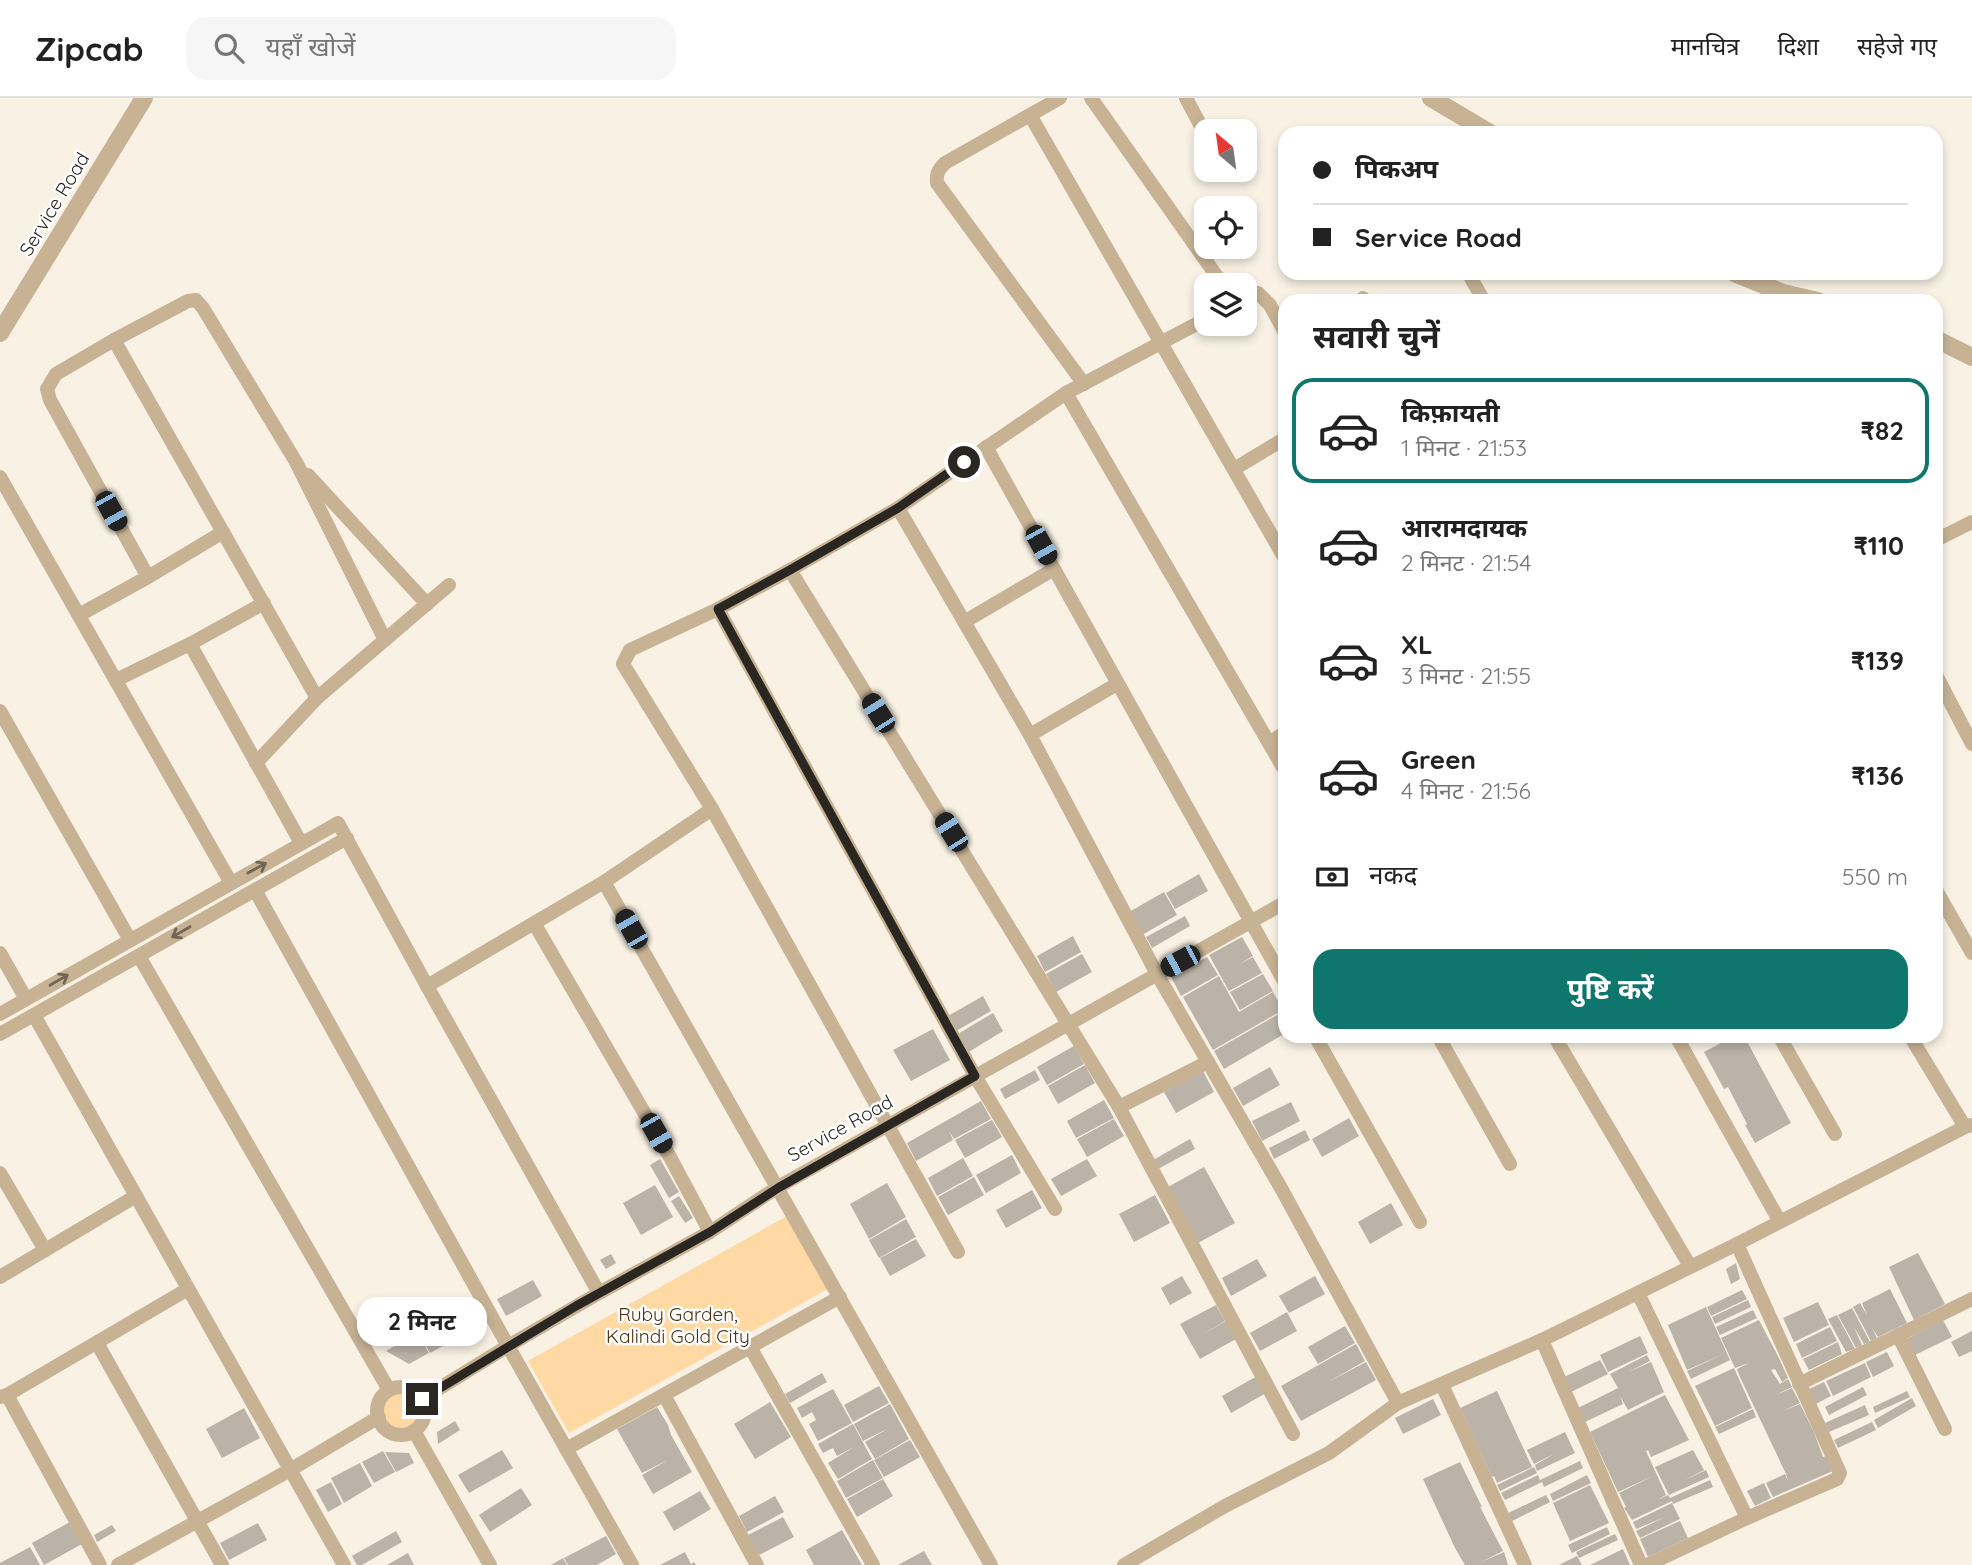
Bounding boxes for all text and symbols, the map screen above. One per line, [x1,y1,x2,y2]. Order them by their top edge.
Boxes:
search box [186,17,676,80]
text: Zipcab [35,28,144,69]
icon: search [210,29,248,67]
text: यहाँ खोजें [266,30,356,63]
text: मानचित्र [1671,31,1739,61]
text: दिशा [1777,31,1819,61]
text: सहेजे गए [1857,31,1937,61]
north arrow [1194,119,1256,182]
map controls [1194,119,1257,336]
street label: Service Road [14,148,94,260]
text: पिकअप [1355,152,1438,185]
button: locate [1194,196,1257,259]
text: Service Road [1355,221,1522,254]
button: layers [1194,273,1257,336]
text: सवारी चुनें [1313,316,1440,356]
text: किफ़ायती [1401,396,1500,429]
icon: car [1317,399,1380,462]
text: ₹82 [1861,414,1904,447]
text: 1 मिनट · 21:53 [1401,433,1527,462]
route start [948,446,980,478]
car [92,488,131,534]
text: आरामदायक [1401,511,1527,544]
icon: car [1317,514,1380,577]
car [1022,522,1061,568]
text: ₹110 [1853,529,1904,562]
text: 2 मिनट · 21:54 [1401,548,1531,577]
text: XL [1401,628,1433,661]
icon: car [1317,629,1380,692]
text: ₹139 [1851,644,1904,677]
text: 3 मिनट · 21:55 [1401,661,1531,690]
car [858,690,899,736]
text: Green [1401,743,1476,776]
icon: car [1317,744,1380,807]
text: ₹136 [1851,759,1904,792]
text: 4 मिनट · 21:56 [1401,776,1531,805]
car [931,809,972,855]
icon: cash [1313,858,1351,896]
text: नकद [1369,858,1417,891]
one-way arrow [247,861,267,875]
text: 550 m [1842,862,1908,891]
car [612,906,651,952]
one-way arrow [171,925,191,939]
car [1157,942,1204,980]
button: पुष्टि करें [1313,949,1908,1029]
one-way arrow [49,973,69,987]
street label: Service Road [783,1089,897,1167]
car [637,1110,676,1156]
callout: 2 मिनट [357,1298,487,1346]
park label: Ruby Garden, Kalindi Gold City [606,1302,750,1348]
text: 2 मिनट [388,1307,456,1336]
route end [406,1383,438,1415]

